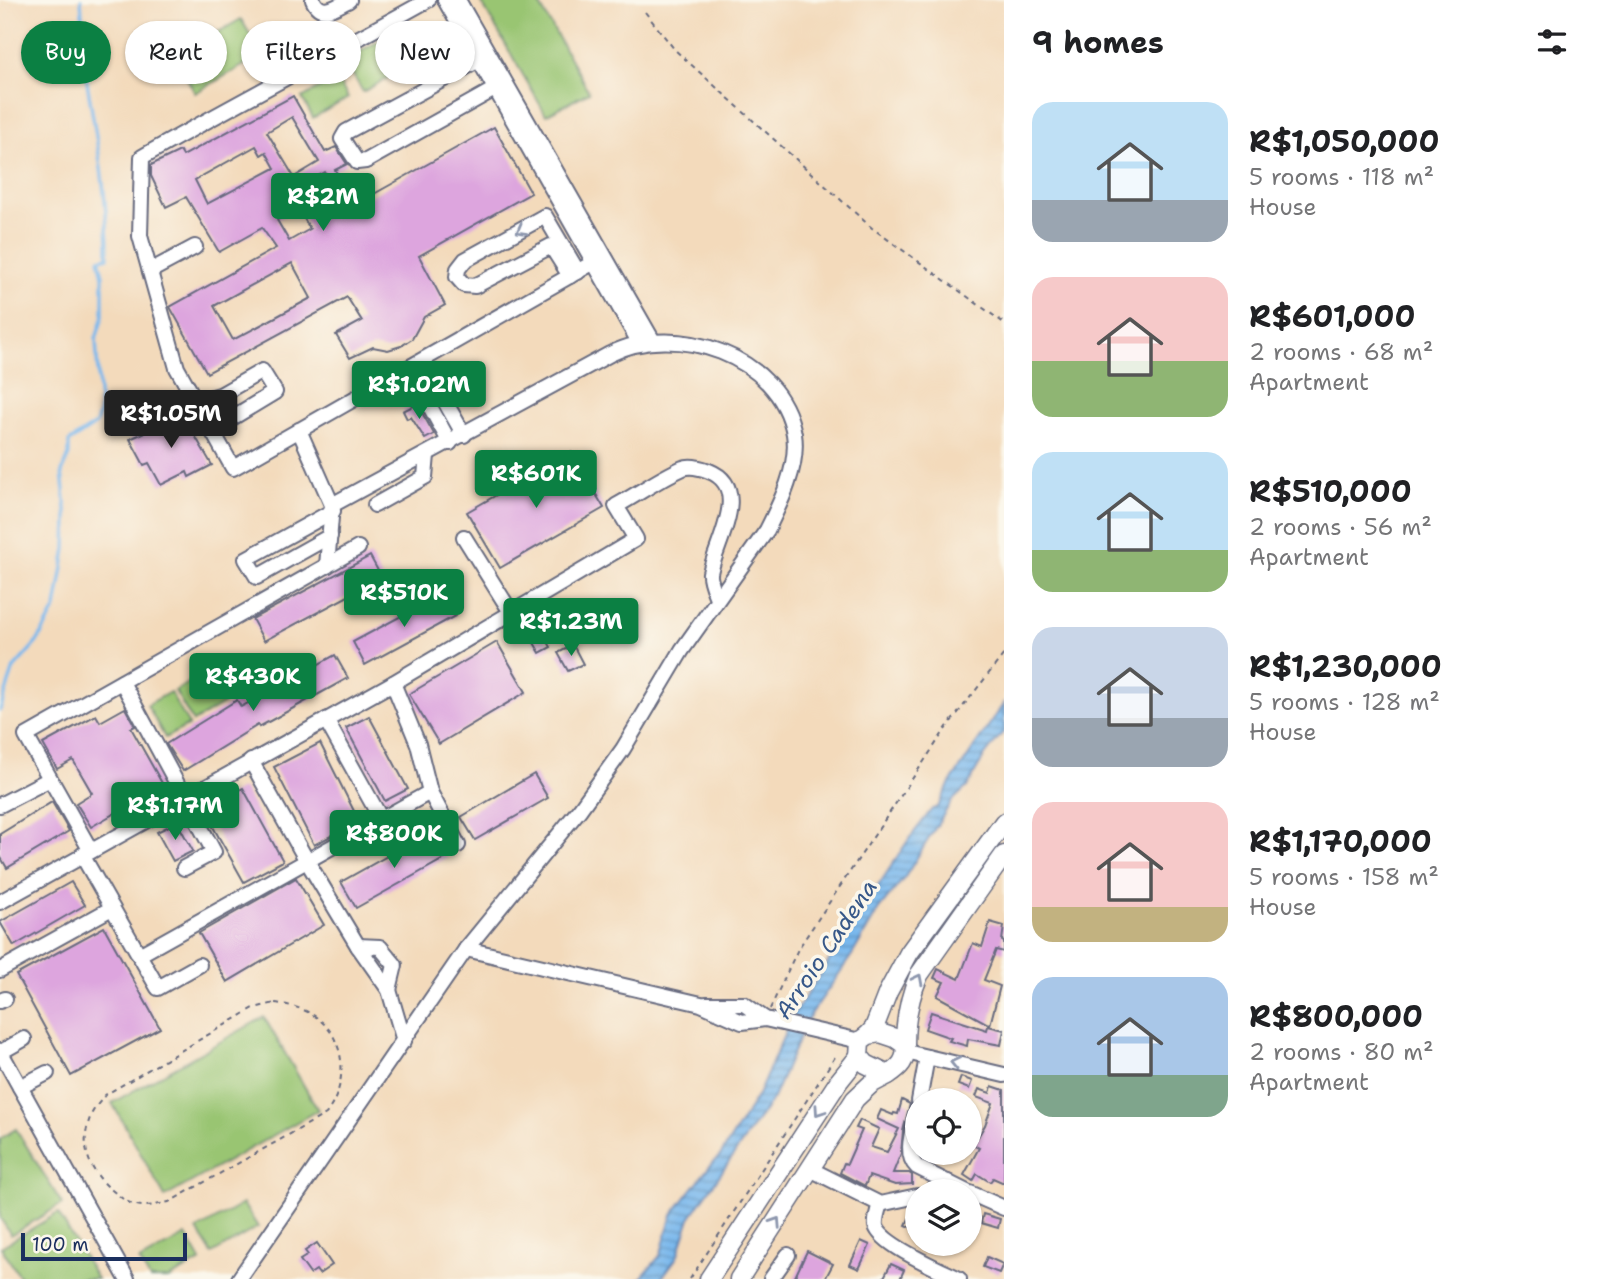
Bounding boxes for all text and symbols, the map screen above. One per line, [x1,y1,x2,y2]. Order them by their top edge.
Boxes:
chip: Buy [21,21,111,84]
chip: Rent [125,21,227,84]
chip: Filters [241,21,361,84]
chip: New [375,21,475,84]
text: 9 homes [1032,22,1164,63]
icon: filters [1533,23,1571,61]
text: R$1,050,000 [1249,121,1439,162]
icon: home [1088,130,1172,214]
text: 5 rooms · 118 m² [1249,162,1434,192]
pin: R$2M [282,174,364,233]
text: R$2M [287,181,359,211]
text: House [1249,192,1317,222]
one-way arrow [515,222,528,235]
text: R$601,000 [1249,296,1415,337]
icon: home [1088,305,1172,389]
text: 2 rooms · 68 m² [1249,337,1433,367]
pin: R$1.02M [354,362,484,421]
text: Apartment [1249,367,1369,397]
text: R$1.02M [368,369,470,399]
pin: R$1.05M [106,391,236,450]
text: R$1.05M [120,398,222,428]
pin: R$601K [479,450,593,510]
text: R$601K [491,458,581,488]
text: R$510,000 [1249,471,1412,512]
icon: home [1088,480,1172,564]
text: 2 rooms · 56 m² [1249,512,1432,542]
text: Apartment [1249,542,1369,572]
pin: R$510K [347,570,461,629]
text: R$510K [360,577,448,607]
pin: R$1.23M [506,598,636,658]
text: R$1.23M [519,606,623,636]
text: R$1,230,000 [1249,646,1442,687]
pin: R$430K [196,654,310,713]
icon: home [1088,655,1172,739]
text: R$430K [205,661,301,691]
text: 5 rooms · 128 m² [1249,687,1440,717]
text: House [1249,717,1317,747]
pin: R$1.17M [110,782,240,842]
text: R$1.17M [127,790,223,820]
pin: R$800K [337,810,451,870]
text: R$800K [346,818,442,848]
text: R$1,170,000 [1249,821,1432,862]
icon: home [1088,830,1172,914]
text: 5 rooms · 158 m² [1249,862,1439,892]
water label: Arroio Cadena [768,873,884,1025]
text: House [1249,892,1317,922]
one-way arrow [910,974,924,986]
text: R$800,000 [1249,996,1423,1037]
icon: home [1088,1005,1172,1089]
text: 2 rooms · 80 m² [1249,1037,1434,1067]
one-way arrow [949,1057,961,1072]
text: Apartment [1249,1067,1369,1097]
map controls [905,1088,982,1256]
button: locate [905,1088,982,1165]
one-way arrow [814,1104,827,1117]
button: layers [905,1179,982,1256]
one-way arrow [768,1216,781,1229]
scale bar [21,1230,187,1262]
text: 100 m [32,1232,89,1257]

